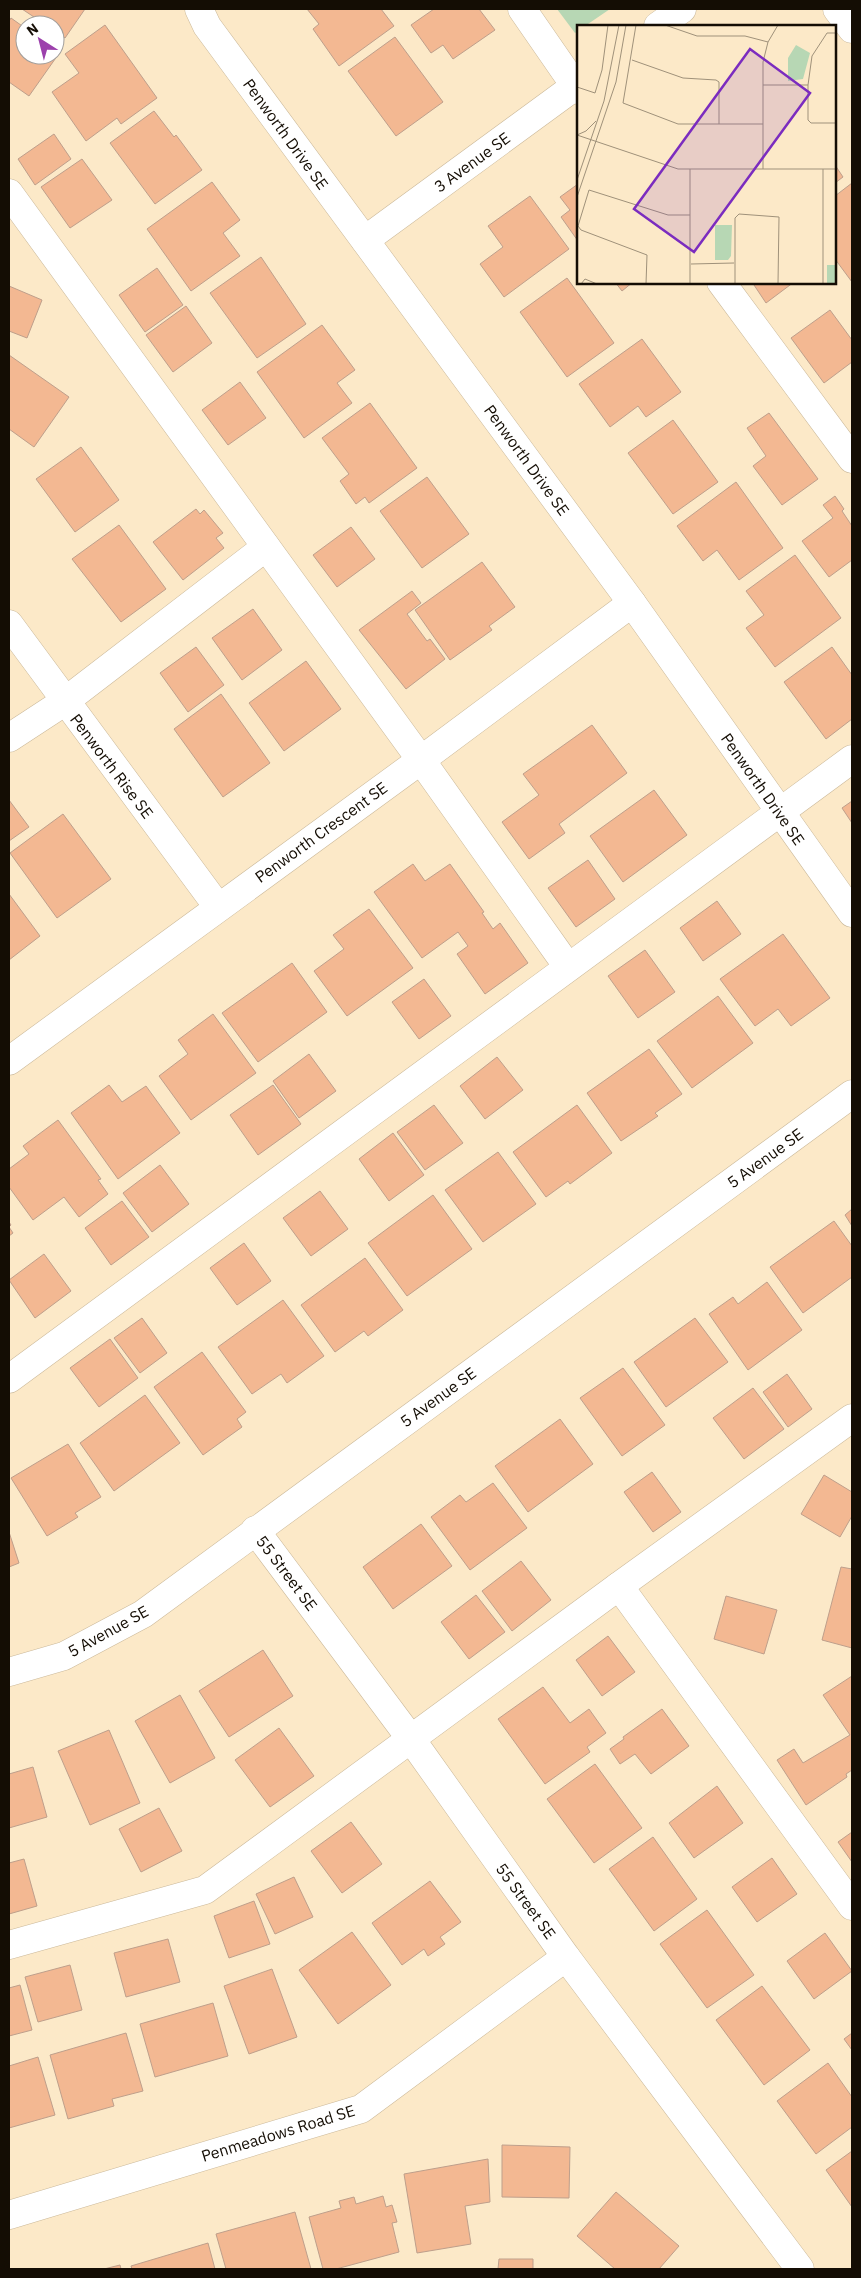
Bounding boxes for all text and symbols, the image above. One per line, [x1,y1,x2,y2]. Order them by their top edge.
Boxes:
north arrow [15,15,65,65]
text: N [23,19,42,40]
inset map [577,25,836,284]
street label: Penworth Drive SE [239,75,333,193]
street label: 3 Avenue SE [430,128,514,196]
street label: Penworth Drive SE [480,401,574,519]
street label: Penworth Rise SE [66,710,158,822]
street label: Penworth Drive SE [717,729,809,849]
street label: Penworth Crescent SE [251,777,391,887]
street label: 5 Avenue SE [723,1124,807,1192]
street label: 5 Avenue SE [396,1363,480,1431]
street label: 55 Street SE [252,1531,322,1615]
street label: 5 Avenue SE [64,1601,152,1661]
street label: 55 Street SE [492,1859,560,1943]
street label: Penmeadows Road SE [199,2100,357,2166]

